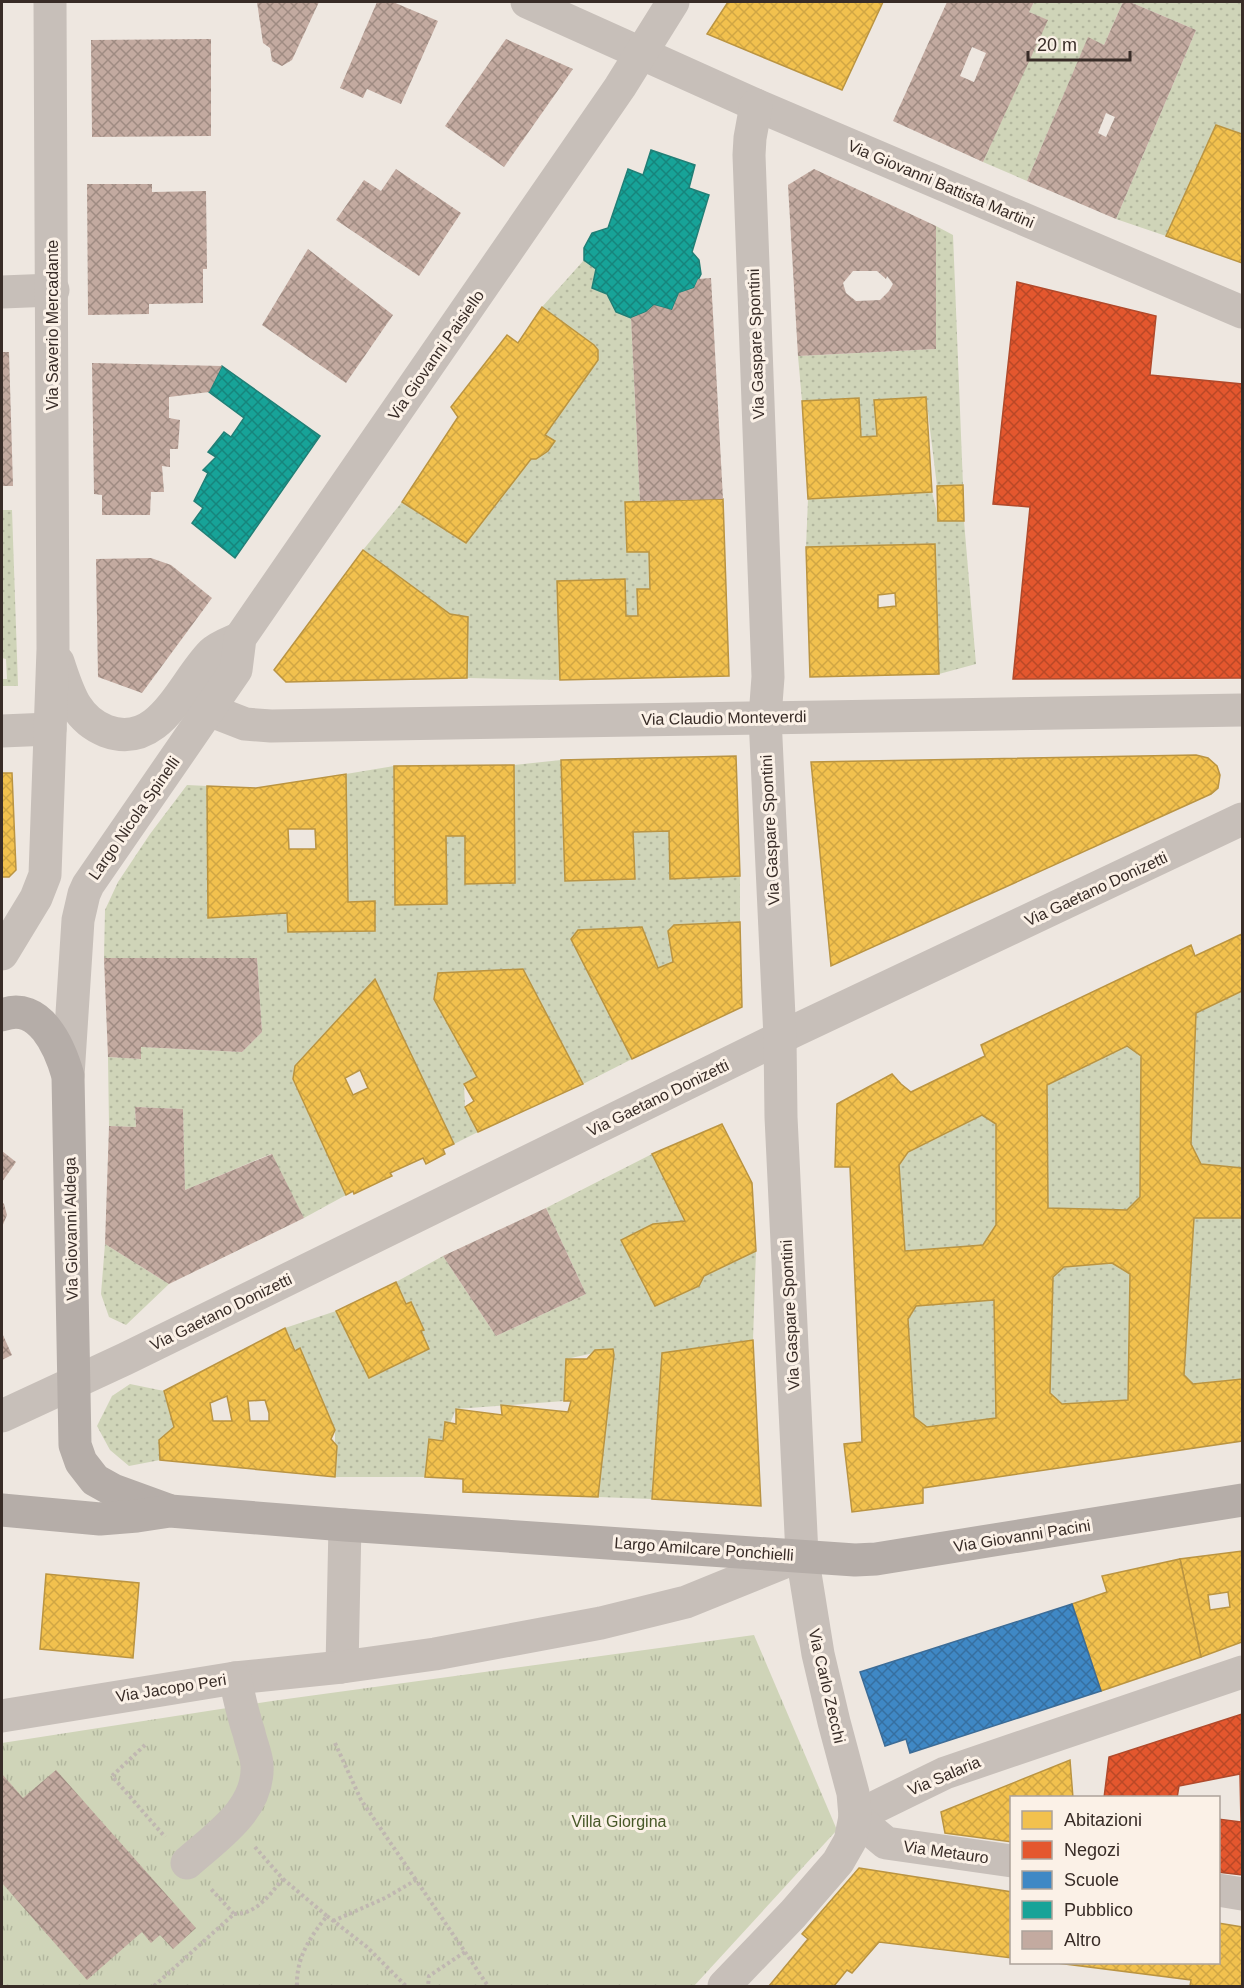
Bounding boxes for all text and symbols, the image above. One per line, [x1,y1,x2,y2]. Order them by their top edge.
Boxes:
scale bar [1028,24,1130,62]
text: 20 m [1037,35,1077,55]
street label: Via Giovanni Battista Martini [845,137,1037,231]
street label: Via Saverio Mercadante [44,240,61,410]
street label: Via Gaspare Spontini [745,268,767,420]
street label: Via Giovanni Paisiello [385,287,487,423]
street label: Via Claudio Monteverdi [641,708,807,728]
street label: Largo Nicola Spinelli [85,753,183,883]
street label: Via Gaspare Spontini [758,754,782,906]
street label: Via Gaetano Donizetti [1022,848,1170,930]
street label: Via Gaetano Donizetti [584,1056,732,1140]
street label: Via Giovanni Aldega [61,1157,81,1301]
street label: Via Gaspare Spontini [778,1239,802,1391]
street label: Via Gaetano Donizetti [147,1270,295,1354]
street label: Via Giovanni Pacini [952,1517,1092,1555]
street label: Largo Amilcare Ponchielli [614,1534,794,1564]
street label: Via Carlo Zecchi [806,1627,848,1745]
street label: Via Jacopo Peri [114,1671,228,1705]
street label: Via Salaria [905,1753,983,1799]
legend [1010,1796,1220,1964]
text: Abitazioni [1064,1810,1142,1830]
park label: Villa Giorgina [572,1813,667,1830]
street label: Via Metauro [902,1838,990,1866]
text: Negozi [1064,1840,1120,1860]
text: Scuole [1064,1870,1119,1890]
text: Pubblico [1064,1900,1133,1920]
text: Altro [1064,1930,1101,1950]

